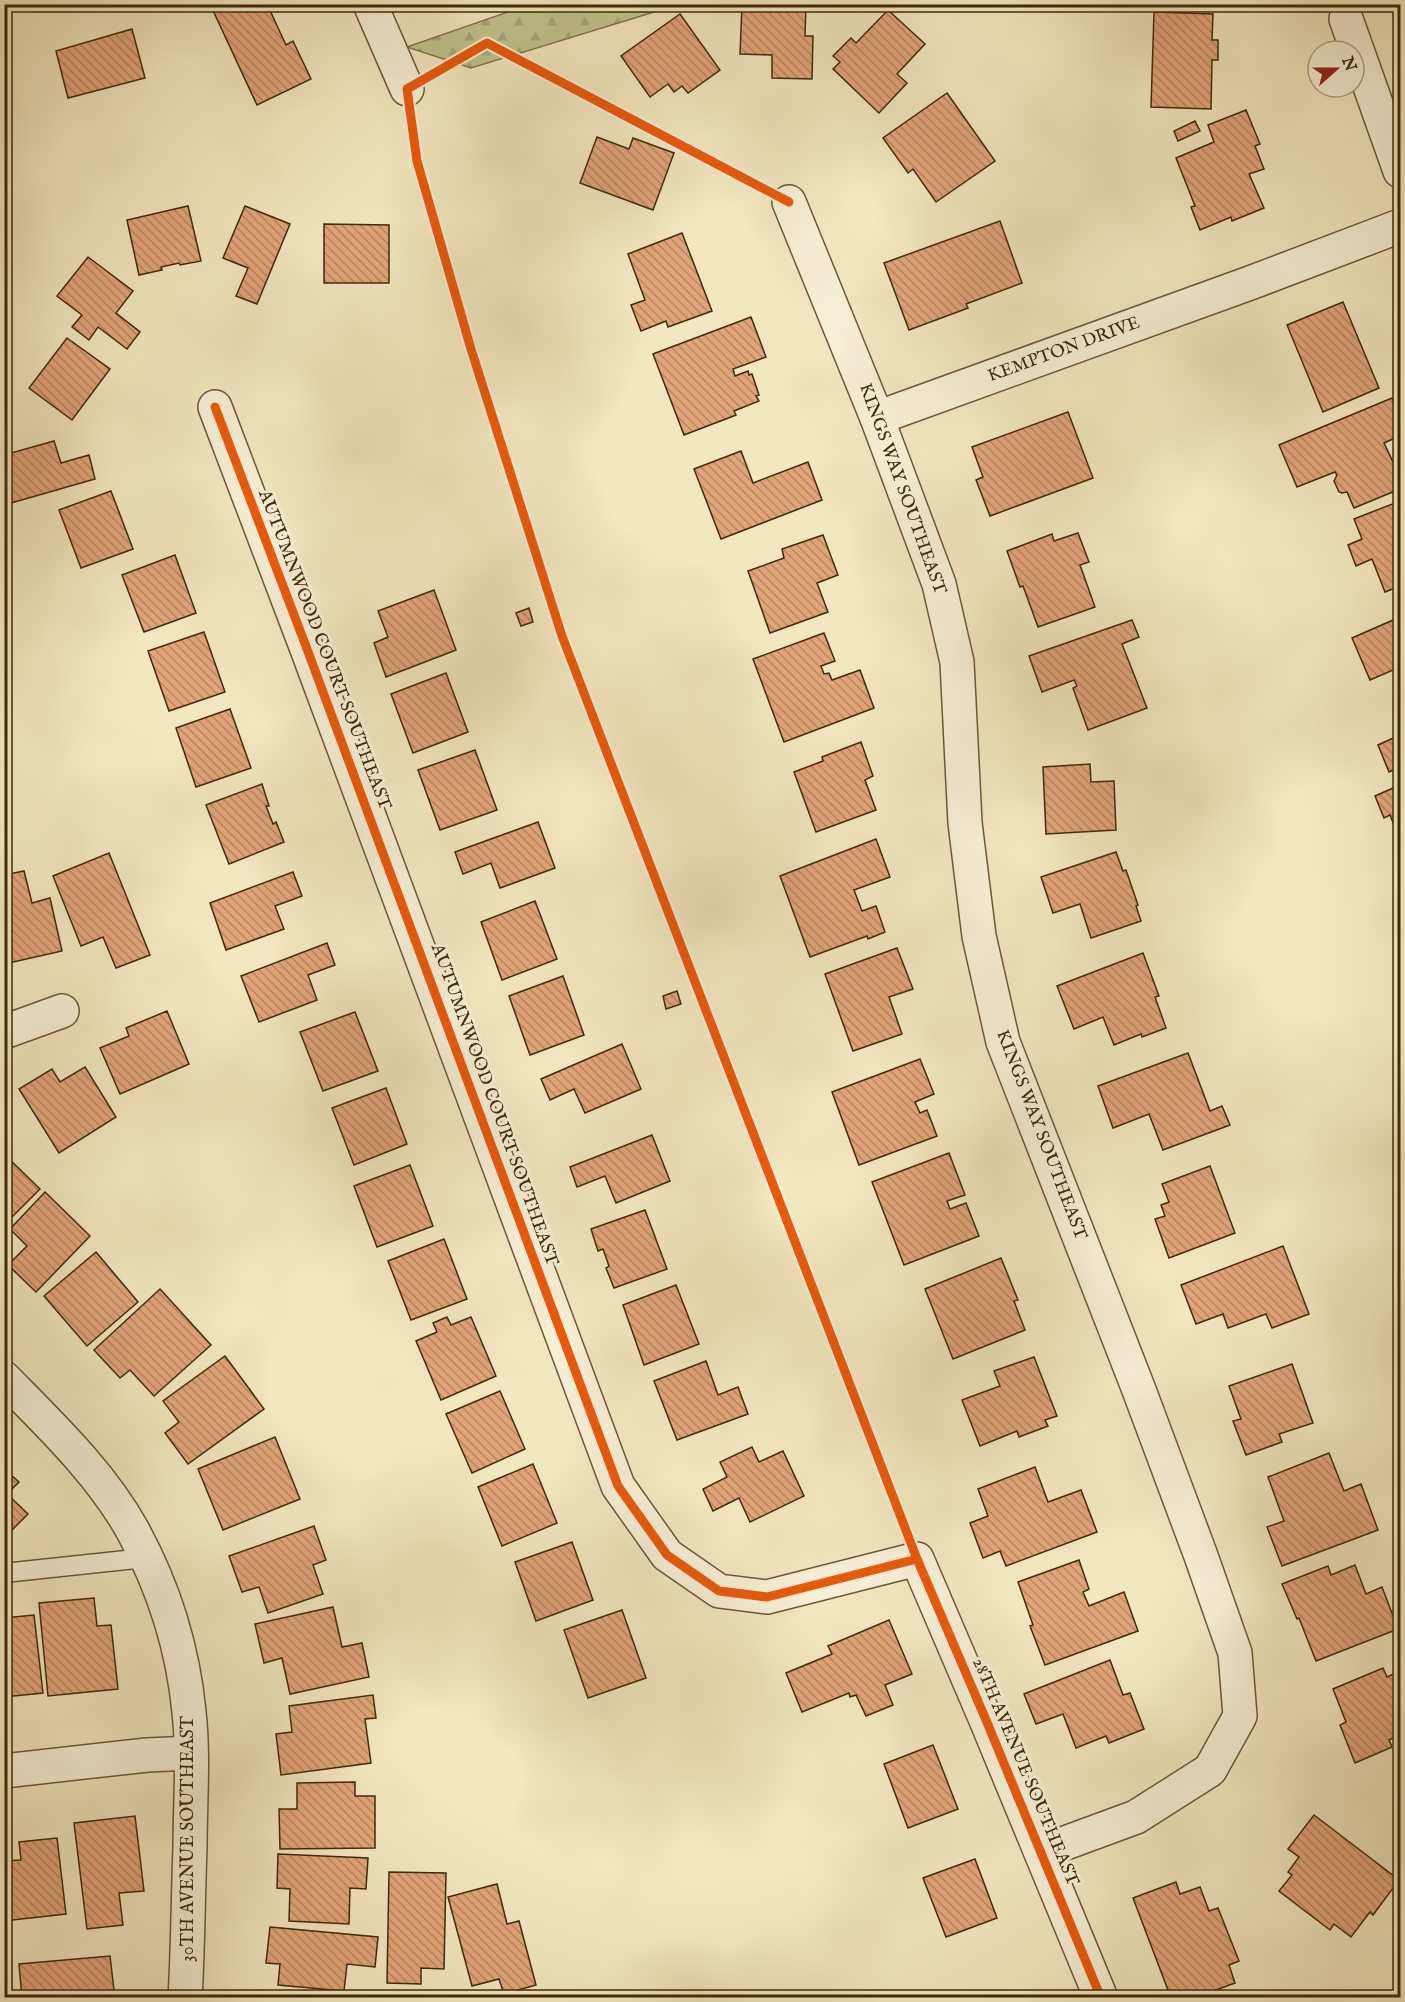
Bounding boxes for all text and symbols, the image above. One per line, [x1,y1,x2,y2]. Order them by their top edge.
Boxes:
north arrow [1306,39,1366,99]
text: N [1336,53,1360,75]
street label: KEMPTON DRIVE [985,312,1143,388]
street label: KINGS WAY SOUTHEAST [853,380,951,598]
street label: AUTUMNWOOD COURT SOUTHEAST [252,486,396,813]
street label: AUTUMNWOOD COURT SOUTHEAST [425,940,563,1269]
street label: KINGS WAY SOUTHEAST [990,1027,1092,1243]
street label: 28TH AVENUE SOUTHEAST [966,1654,1084,1890]
street label: 30TH AVENUE SOUTHEAST [177,1716,200,1962]

